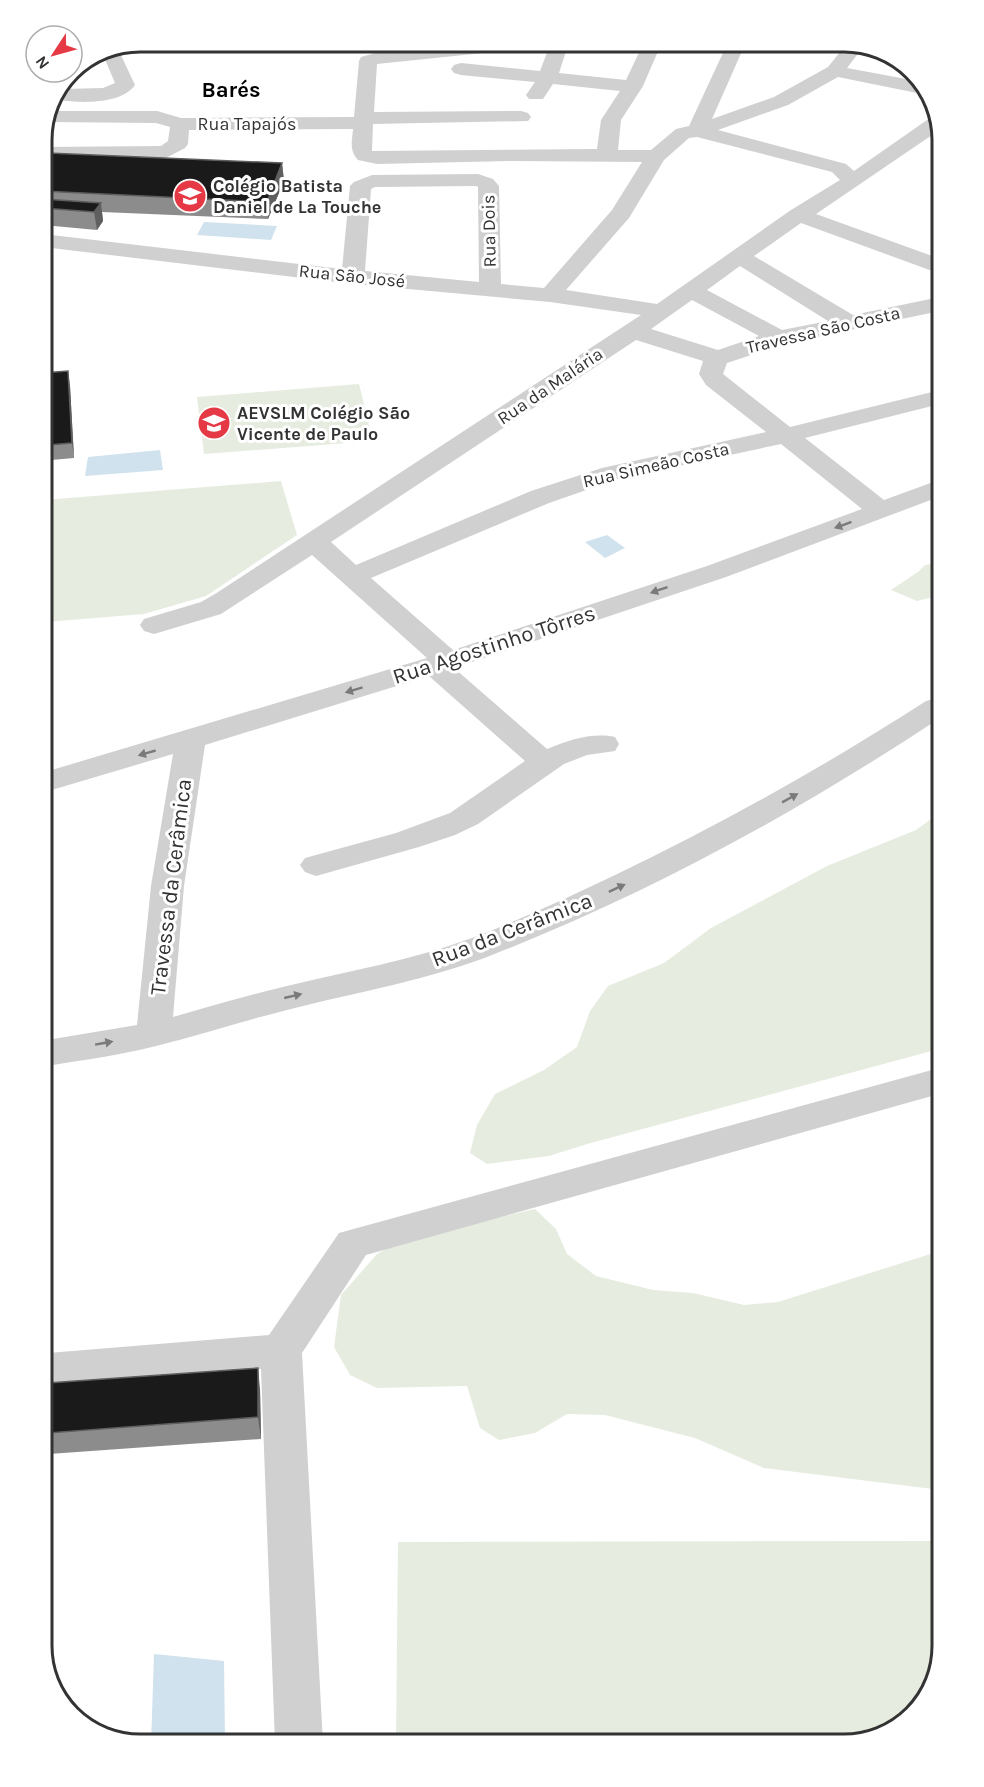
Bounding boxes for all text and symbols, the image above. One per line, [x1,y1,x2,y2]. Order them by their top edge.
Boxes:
north arrow [24,24,84,84]
text: N [31,52,53,73]
district label: Barés [201,77,261,103]
street label: Rua Tapajós [198,113,296,135]
place label: Colégio Batista Daniel de La Touche [213,175,381,218]
school or university icon: Colégio Batista Daniel de La Touche [172,178,208,214]
street label: Rua Dois [477,194,501,268]
street label: Rua São José [298,259,406,293]
street label: Travessa São Costa [744,302,902,358]
street label: Rua da Malária [493,343,607,429]
place label: AEVSLM Colégio São Vicente de Paulo [237,402,410,445]
school or university icon: AEVSLM Colégio São Vicente de Paulo [196,405,232,441]
street label: Rua Simeão Costa [581,437,731,493]
one-way arrow [833,520,851,530]
one-way arrow [650,586,668,596]
street label: Rua Agostinho Tôrres [389,600,599,690]
one-way arrow [345,685,363,695]
one-way arrow [138,749,156,758]
street label: Travessa da Cerâmica [145,777,197,997]
one-way arrow [781,793,798,803]
one-way arrow [608,883,625,893]
street label: Rua da Cerâmica [428,887,596,973]
one-way arrow [284,991,303,1000]
one-way arrow [95,1038,114,1047]

